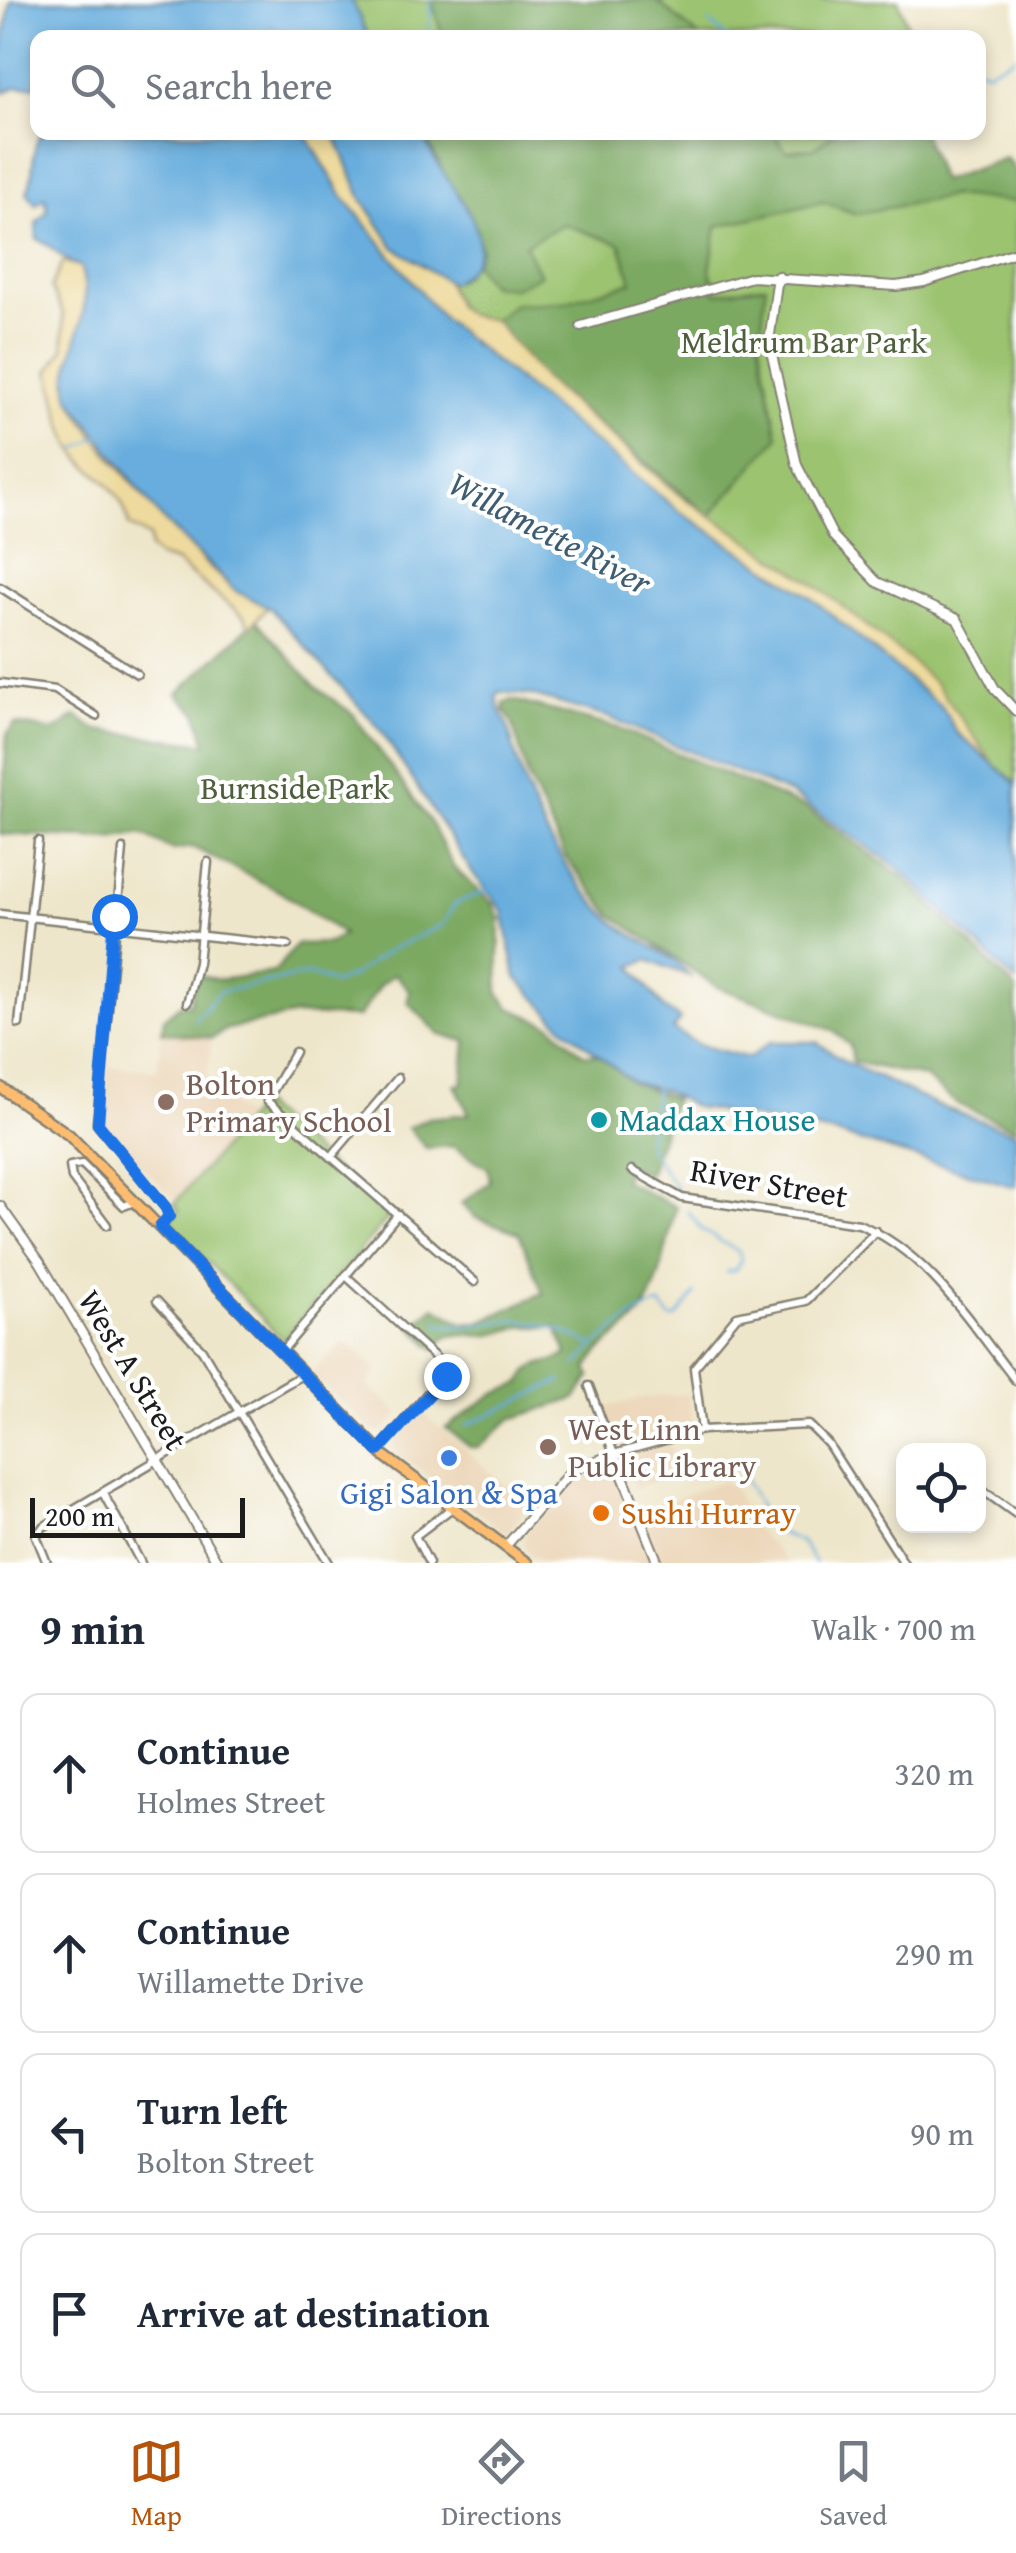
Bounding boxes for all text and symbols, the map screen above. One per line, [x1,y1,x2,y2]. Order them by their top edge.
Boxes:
search box [30,30,986,140]
text: Search here [145,57,333,113]
icon: search [65,58,120,113]
park label: Meldrum Bar Park [681,318,928,365]
water label: Willamette River [440,458,661,608]
park label: Burnside Park [200,764,390,811]
route start [92,894,138,940]
place label: Bolton Primary School [186,1060,392,1144]
marker: Bolton Primary School [155,1091,177,1113]
place label: Maddax House [619,1096,816,1143]
marker: Maddax House [588,1109,610,1131]
street label: River Street [687,1146,851,1219]
street label: West A Street [67,1281,200,1459]
route end [424,1354,470,1400]
place label: West Linn Public Library [568,1405,757,1489]
marker: West Linn Public Library [537,1436,559,1458]
map controls [896,1443,986,1533]
button: locate [896,1443,986,1533]
marker: Gigi Salon & Spa [438,1447,460,1469]
place label: Gigi Salon & Spa [340,1469,558,1516]
place label: Sushi Hurray [621,1489,796,1536]
scale bar [30,1493,245,1538]
text: 200 m [45,1495,114,1536]
marker: Sushi Hurray [590,1502,612,1524]
text: 9 min [40,1598,145,1659]
text: Walk · 700 m [811,1605,976,1652]
text: Continue [137,1722,290,1778]
icon: ahead [42,1746,97,1801]
text: 320 m [895,1750,974,1797]
text: Holmes Street [137,1778,325,1825]
text: Continue [137,1902,290,1958]
icon: ahead [42,1926,97,1981]
text: 290 m [895,1930,974,1977]
text: Willamette Drive [137,1958,364,2005]
text: Turn left [137,2082,288,2138]
icon: left [42,2106,97,2161]
text: 90 m [910,2110,974,2157]
text: Bolton Street [137,2138,314,2185]
text: Arrive at destination [137,2285,490,2341]
icon: arrive [42,2286,97,2341]
tab: Map [129,2434,184,2535]
tab: Directions [441,2434,562,2535]
tab: Saved [819,2434,887,2535]

